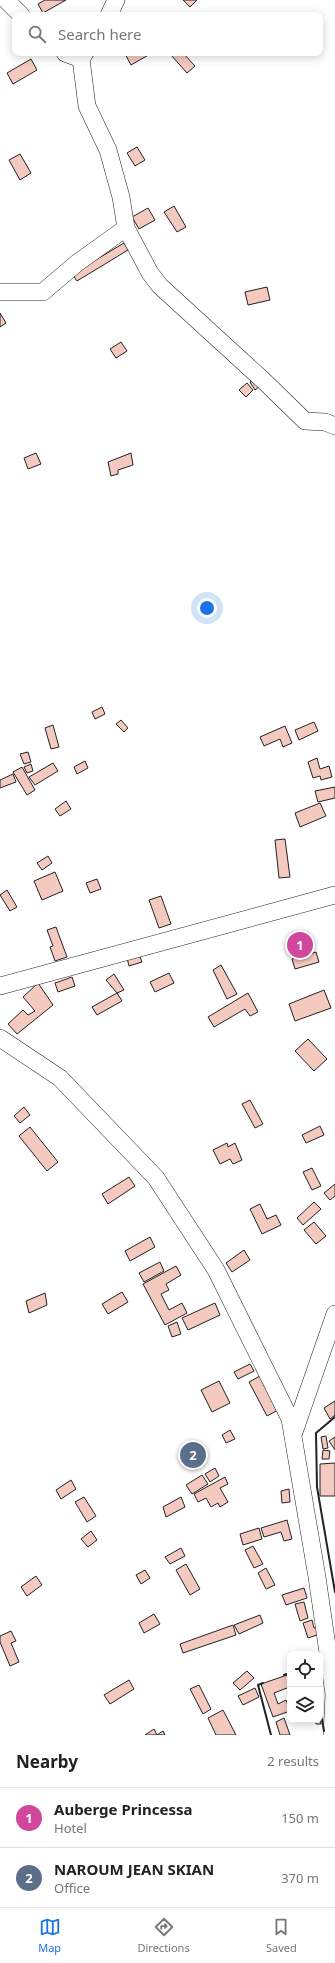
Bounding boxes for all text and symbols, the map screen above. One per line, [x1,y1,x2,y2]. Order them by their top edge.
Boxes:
search box [12,12,323,56]
icon: search [26,23,48,45]
text: Search here [58,24,141,44]
your location [197,598,217,618]
pin: 1 [287,930,313,960]
pin: 2 [180,1440,206,1470]
map controls [287,1651,323,1723]
button: locate [287,1651,323,1687]
button: layers [287,1687,323,1723]
text: Nearby [16,1750,78,1773]
text: 2 results [267,1752,319,1770]
text: Auberge Princessa [54,1799,192,1819]
text: 1 [25,1809,33,1827]
text: 150 m [281,1809,319,1827]
text: Hotel [54,1819,87,1837]
text: NAROUM JEAN SKIAN [54,1859,214,1879]
text: 2 [25,1869,33,1887]
text: 370 m [281,1869,319,1887]
text: Office [54,1879,90,1897]
tab: Map [38,1916,61,1955]
tab: Directions [137,1916,190,1955]
tab: Saved [266,1916,297,1955]

